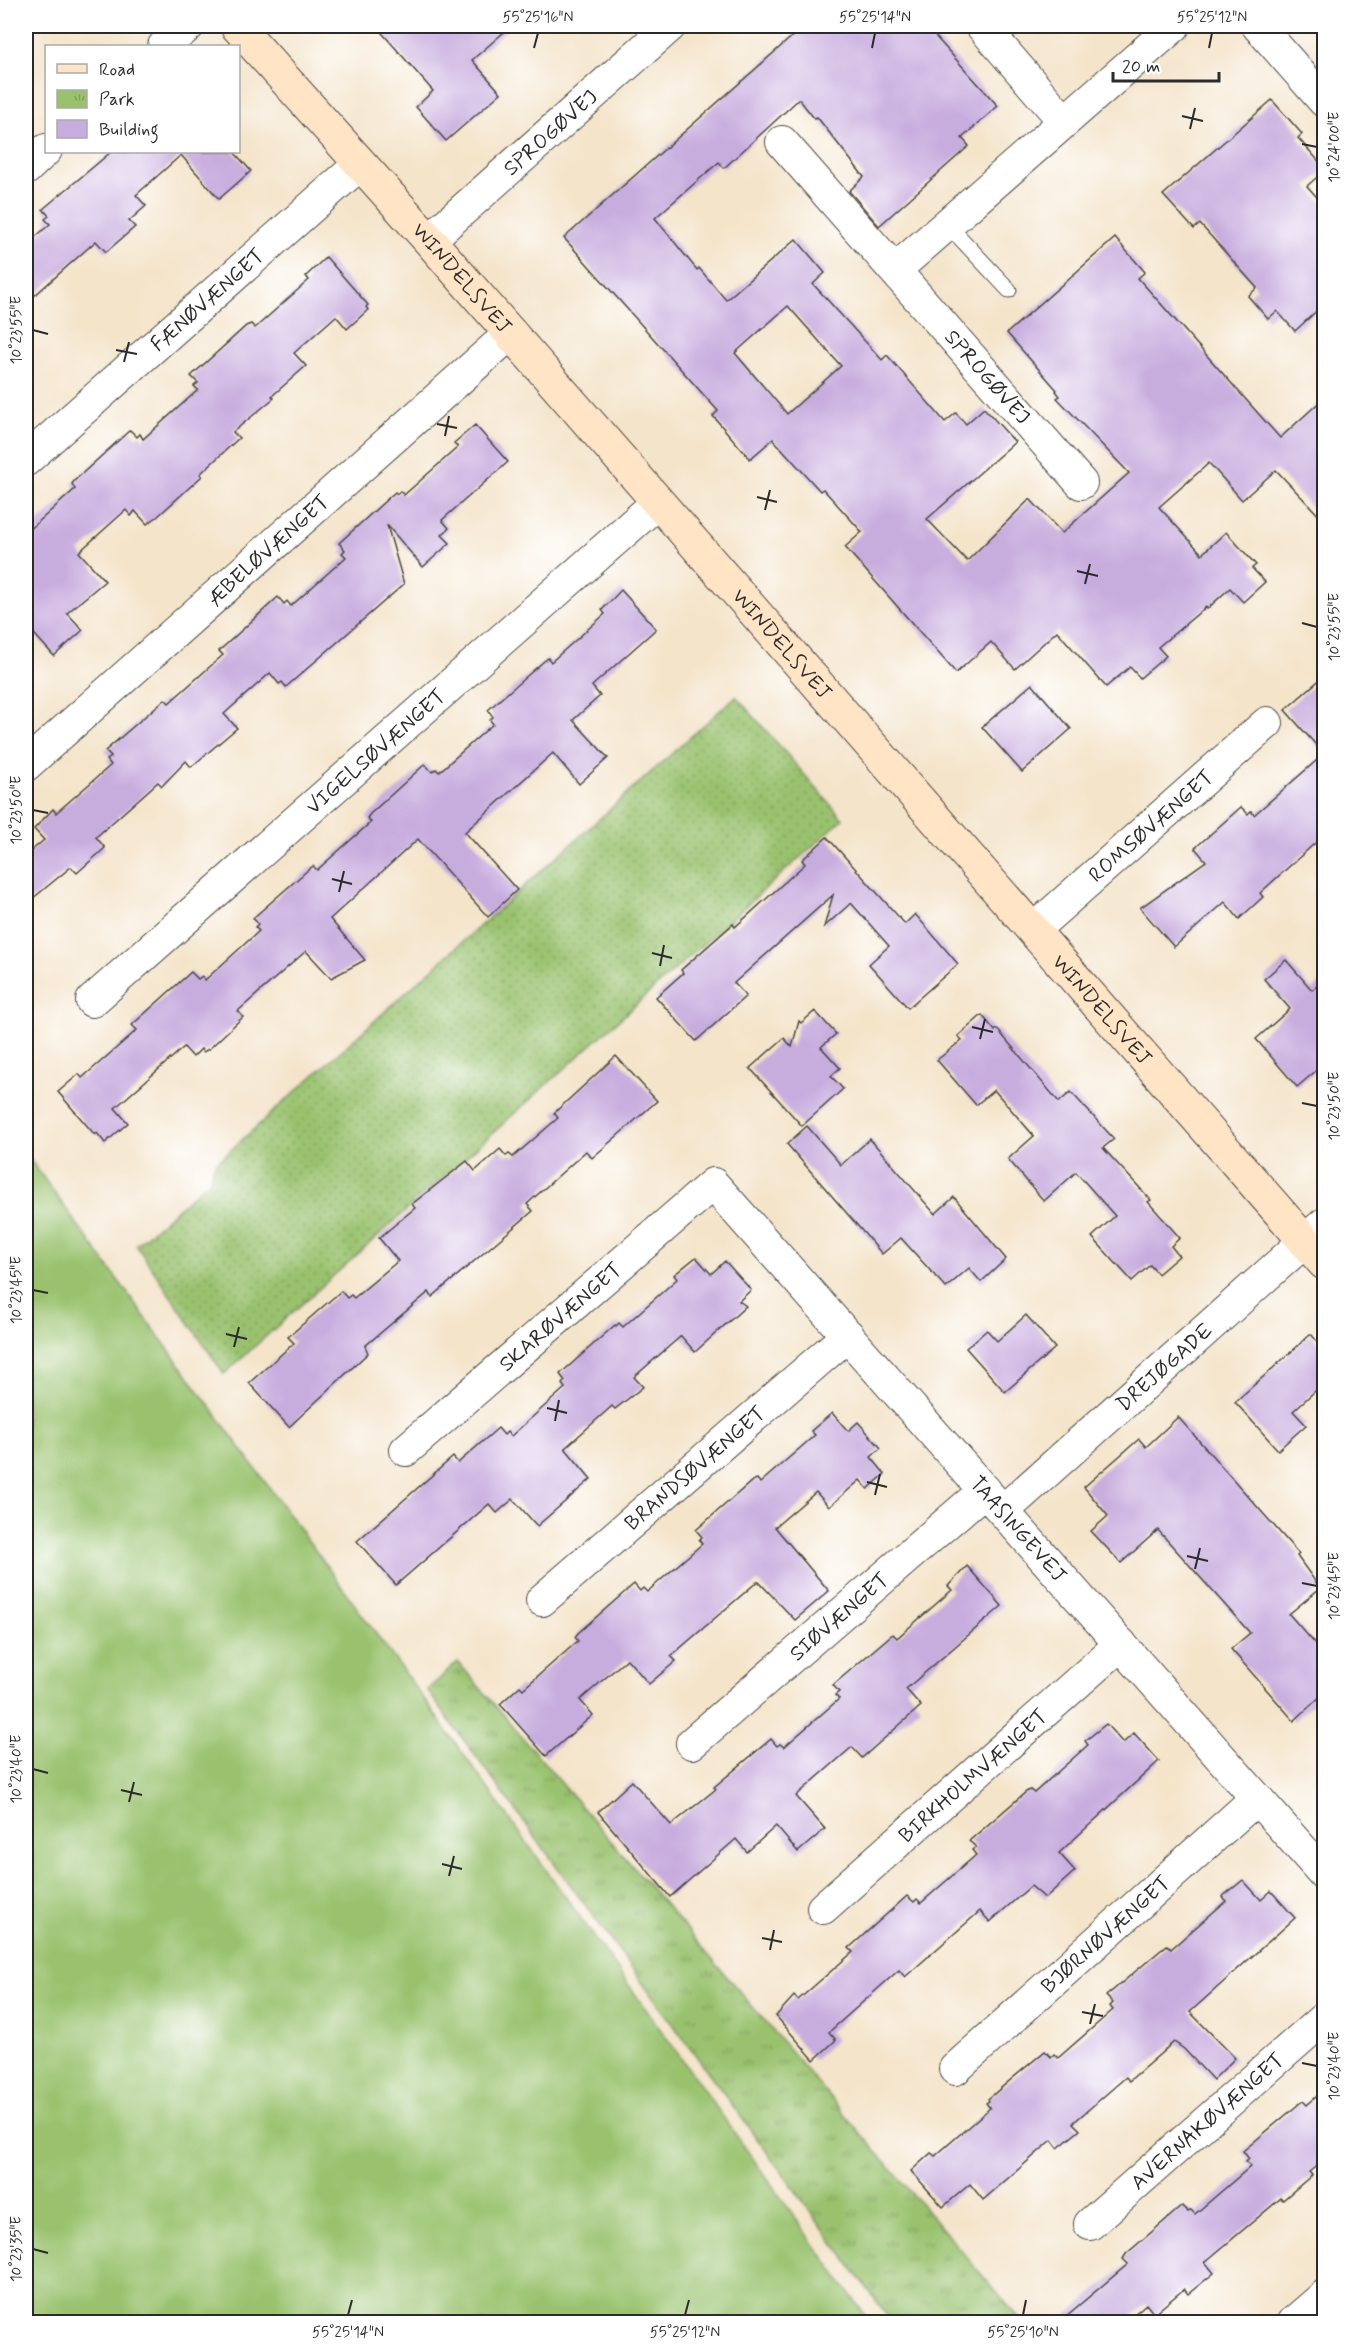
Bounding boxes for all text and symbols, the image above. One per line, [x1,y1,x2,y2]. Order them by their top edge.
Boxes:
text: 55°25'16"N [502,8,574,28]
text: 55°25'14"N [839,8,911,28]
text: 55°25'12"N [1177,8,1247,28]
legend [45,45,240,153]
scale bar [1113,45,1220,83]
text: 20 m [1122,55,1160,79]
text: Road [99,58,135,82]
street label: SPROGØVEJ [498,84,604,183]
text: Park [99,88,135,112]
text: 10°24'00"E [1325,111,1345,183]
text: Building [99,118,159,144]
street label: WINDELSVEJ [405,217,518,340]
street label: FÆNØVÆNGET [145,242,271,358]
text: 10°23'55"E [7,296,27,364]
street label: SPROGØVEJ [938,324,1036,431]
street label: ÆBELØVÆNGET [201,488,336,612]
street label: WINDELSVEJ [725,583,838,706]
text: 10°23'55"E [1325,593,1345,661]
street label: VIGELSØVÆNGET [300,683,452,821]
street label: ROMSØVÆNGET [1083,764,1220,889]
text: 10°23'50"E [7,775,27,845]
street label: WINDELSVEJ [1045,949,1158,1072]
text: 10°23'50"E [1325,1071,1345,1141]
text: 10°23'45"E [7,1256,27,1324]
street label: SKARØVÆNGET [493,1256,628,1378]
street label: DREJØGADE [1110,1317,1219,1418]
street label: BRANDSØVÆNGET [619,1400,772,1537]
street label: TAASINGEVEJ [963,1470,1073,1589]
text: 10°23'45"E [1325,1552,1345,1620]
street label: SIØVÆNGET [784,1566,895,1668]
street label: BIRKHOLMVÆNGET [893,1703,1054,1850]
text: 10°23'40"E [7,1734,27,1803]
street label: BJØRNØVÆNGET [1035,1869,1177,2000]
text: 10°23'40"E [1325,2031,1345,2100]
street label: AVERNAKØVÆNGET [1125,2047,1290,2197]
text: 10°23'35"E [7,2216,27,2282]
text: 55°25'14"N [312,2323,384,2343]
text: 55°25'12"N [650,2323,720,2343]
text: 55°25'10"N [987,2323,1059,2343]

